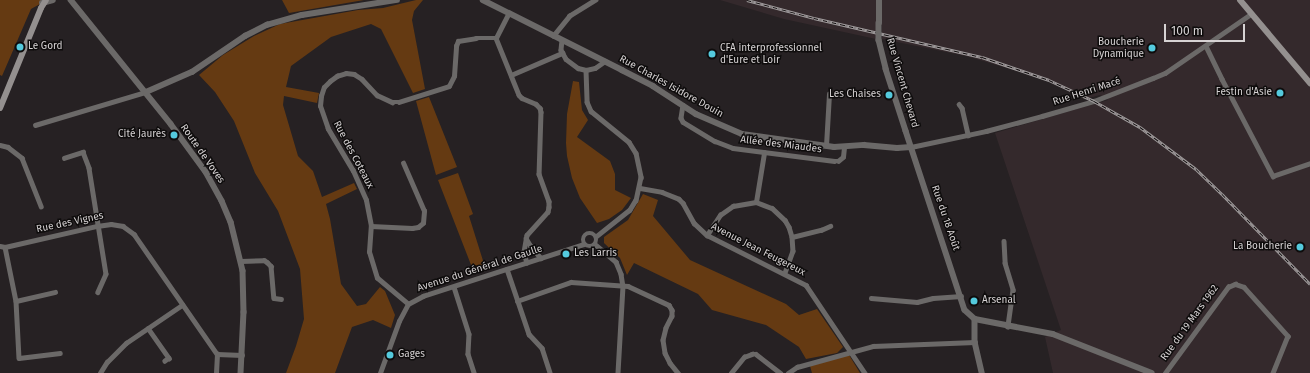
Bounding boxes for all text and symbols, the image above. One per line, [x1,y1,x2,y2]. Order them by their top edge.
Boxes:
scale bar [1166,16,1247,42]
text: 100 m [1171,24,1203,38]
place label: Boucherie Dynamique [1093,36,1144,60]
street label: Rue Vincent Chevard [883,37,921,129]
place label: Le Gord [28,41,63,53]
marker: Le Gord [15,42,25,52]
place label: CFA interprofessionnel d'Eure et Loir [720,42,822,66]
marker: Boucherie Dynamique [1147,43,1157,53]
marker: CFA interprofessionnel d'Eure et Loir [707,49,717,59]
street label: Rue Charles Isidore Douin [617,53,725,121]
street label: Rue Henri Macé [1052,75,1122,109]
place label: Festin d'Asie [1216,87,1272,99]
marker: Festin d'Asie [1275,88,1285,98]
place label: Les Chaises [829,89,881,101]
marker: Les Chaises [884,90,894,100]
street label: Rue des Coteaux [330,119,376,191]
street label: Route de Voves [177,122,227,186]
place label: Cité Jaurès [118,129,166,141]
marker: Cité Jaurès [169,130,179,140]
street label: Allée des Miaudes [740,134,822,156]
street label: Rue du 18 Août [928,184,962,252]
street label: Rue des Vignes [35,210,105,236]
street label: Avenue Jean Feugereux [709,221,807,279]
place label: La Boucherie [1233,241,1292,253]
marker: La Boucherie [1295,242,1305,252]
street label: Avenue du Général de Gaulle [416,243,544,295]
place label: Les Larris [574,248,617,260]
marker: Les Larris [561,249,571,259]
street label: Rue du 19 Mars 1962 [1159,283,1221,363]
place label: Arsenal [982,295,1016,307]
marker: Arsenal [969,296,979,306]
place label: Gages [398,349,425,361]
marker: Gages [385,350,395,360]

